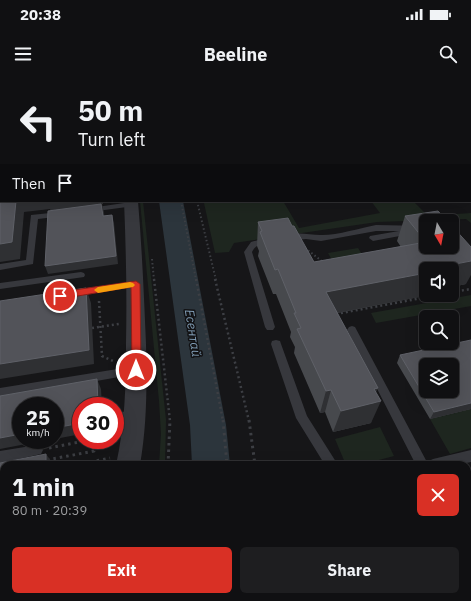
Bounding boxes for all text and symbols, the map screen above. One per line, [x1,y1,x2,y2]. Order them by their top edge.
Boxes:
text: 20:38 [20,5,61,24]
icon: menu [12,43,34,65]
text: Beeline [204,43,267,66]
icon: search [437,43,459,65]
text: 50 m [78,92,143,129]
icon: left [12,96,64,148]
text: Turn left [78,128,146,151]
icon: arrive [54,172,76,194]
text: Then [12,174,46,193]
north arrow [419,214,459,254]
map controls [419,214,459,398]
button: sound [419,262,459,302]
pin [43,279,77,313]
icon: arrive [49,285,71,307]
water label: Есентай [181,308,205,358]
button: search [419,310,459,350]
position arrow [115,349,157,391]
button: layers [419,358,459,398]
speed limit sign: 30 [72,397,124,449]
text: 25 [26,404,50,431]
text: km/h [26,426,50,439]
text: 1 min [12,471,75,503]
button: close [417,474,459,516]
text: 80 m · 20:39 [12,502,87,519]
button: Exit [12,547,232,593]
button: Share [240,547,459,593]

